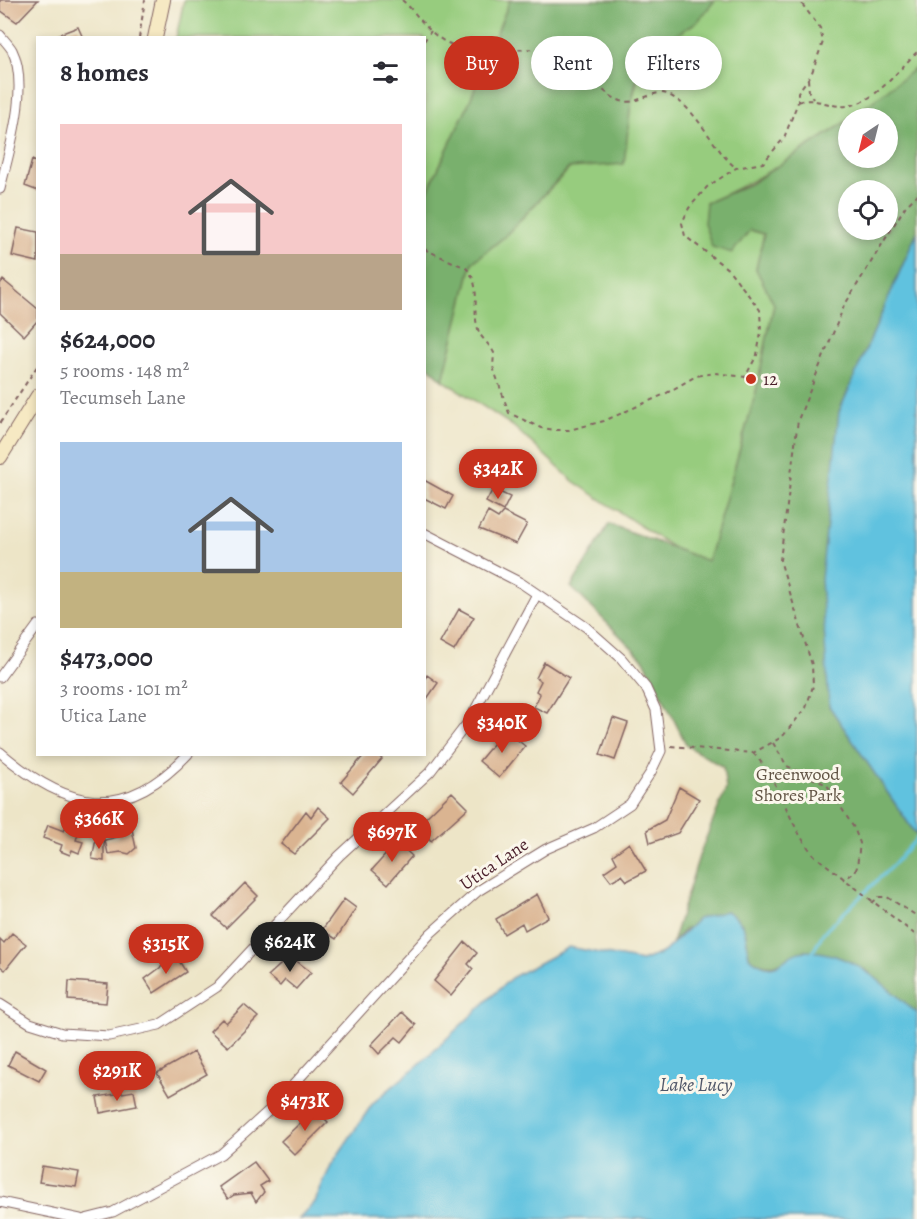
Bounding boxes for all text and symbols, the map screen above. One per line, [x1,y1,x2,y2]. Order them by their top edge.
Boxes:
chip: Buy [444,36,519,90]
chip: Rent [531,36,613,90]
chip: Filters [625,36,722,90]
text: 8 homes [60,55,149,90]
icon: filters [369,56,402,89]
north arrow [838,108,898,168]
map controls [838,108,898,240]
icon: home [177,163,285,271]
button: locate [838,180,898,240]
text: $624,000 [60,322,155,357]
text: 5 rooms · 148 m² [60,357,189,384]
place label: 12 [763,367,778,391]
marker: 12 [744,372,758,386]
text: Tecumseh Lane [60,384,186,411]
pin: $342K [456,449,540,500]
text: $342K [473,455,523,482]
icon: home [177,481,285,589]
text: $473,000 [60,640,153,675]
text: 3 rooms · 101 m² [60,675,188,702]
text: Utica Lane [60,702,147,729]
pin: $340K [460,703,544,754]
text: $340K [477,709,527,736]
park label: Greenwood Shores Park [754,762,842,807]
pin: $366K [57,799,141,850]
text: $366K [74,805,124,832]
pin: $697K [350,812,434,863]
text: $697K [367,818,417,845]
street label: Utica Lane [455,832,533,896]
pin: $624K [248,922,332,973]
pin: $315K [124,924,208,975]
text: $624K [265,928,315,955]
text: $315K [143,930,189,957]
pin: $291K [75,1051,159,1102]
text: $291K [93,1057,141,1084]
water label: Lake Lucy [659,1071,733,1098]
pin: $473K [263,1081,347,1132]
text: $473K [281,1087,330,1114]

